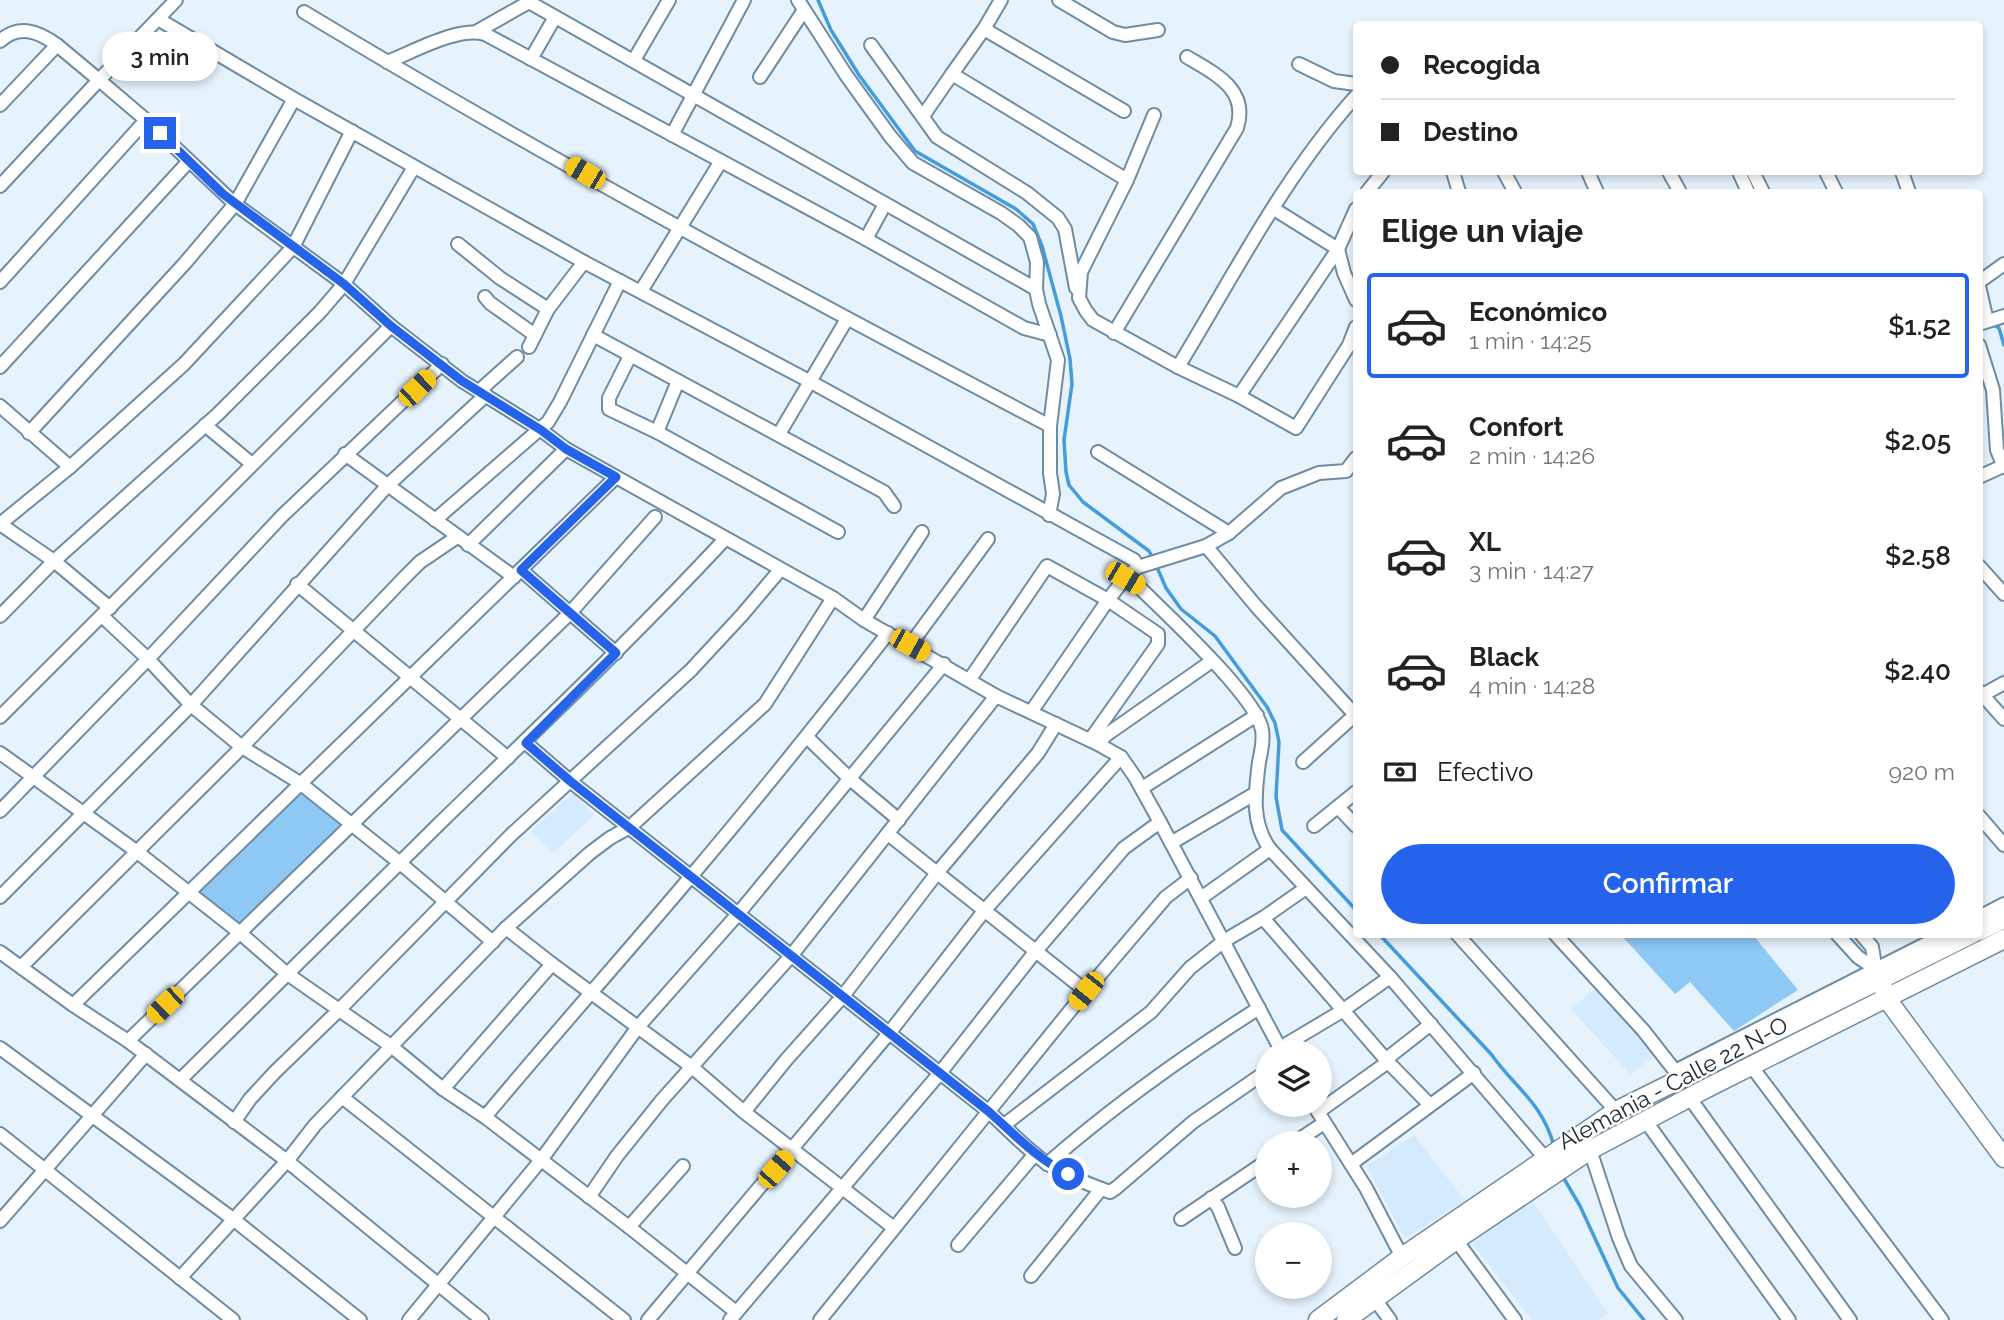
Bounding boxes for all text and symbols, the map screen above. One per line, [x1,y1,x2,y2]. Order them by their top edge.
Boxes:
callout: 3 min [102,32,218,80]
text: 3 min [131,43,189,70]
text: Recogida [1423,50,1541,80]
route end [144,117,176,149]
text: Destino [1423,117,1518,147]
car [562,153,609,193]
text: Elige un viaje [1381,212,1583,249]
icon: car [1385,294,1448,357]
text: Económico [1469,297,1607,327]
text: $1.52 [1888,311,1951,341]
text: 1 min · 14:25 [1469,327,1592,354]
car [395,366,440,410]
icon: car [1385,409,1448,472]
text: Confort [1469,412,1563,442]
text: $2.05 [1885,426,1951,456]
text: 2 min · 14:26 [1469,442,1595,469]
icon: car [1385,524,1448,587]
text: XL [1469,527,1501,557]
text: $2.58 [1885,541,1951,571]
text: 3 min · 14:27 [1469,557,1594,584]
car [1102,558,1149,598]
car [887,626,934,664]
icon: car [1385,639,1448,702]
text: Black [1469,642,1539,672]
text: $2.40 [1884,656,1951,686]
text: 4 min · 14:28 [1469,672,1595,699]
icon: cash [1381,753,1419,791]
text: Efectivo [1437,757,1534,787]
text: 920 m [1888,758,1955,785]
button: Confirmar [1381,844,1955,924]
car [1065,968,1108,1014]
car [143,983,188,1027]
street label: Alemania - Calle 22 N-O [1553,1011,1792,1155]
map controls [1255,1040,1332,1299]
button: layers [1255,1040,1332,1117]
button: + [1255,1131,1332,1208]
car [755,1146,798,1192]
route start [1052,1158,1084,1190]
button: − [1255,1222,1332,1299]

